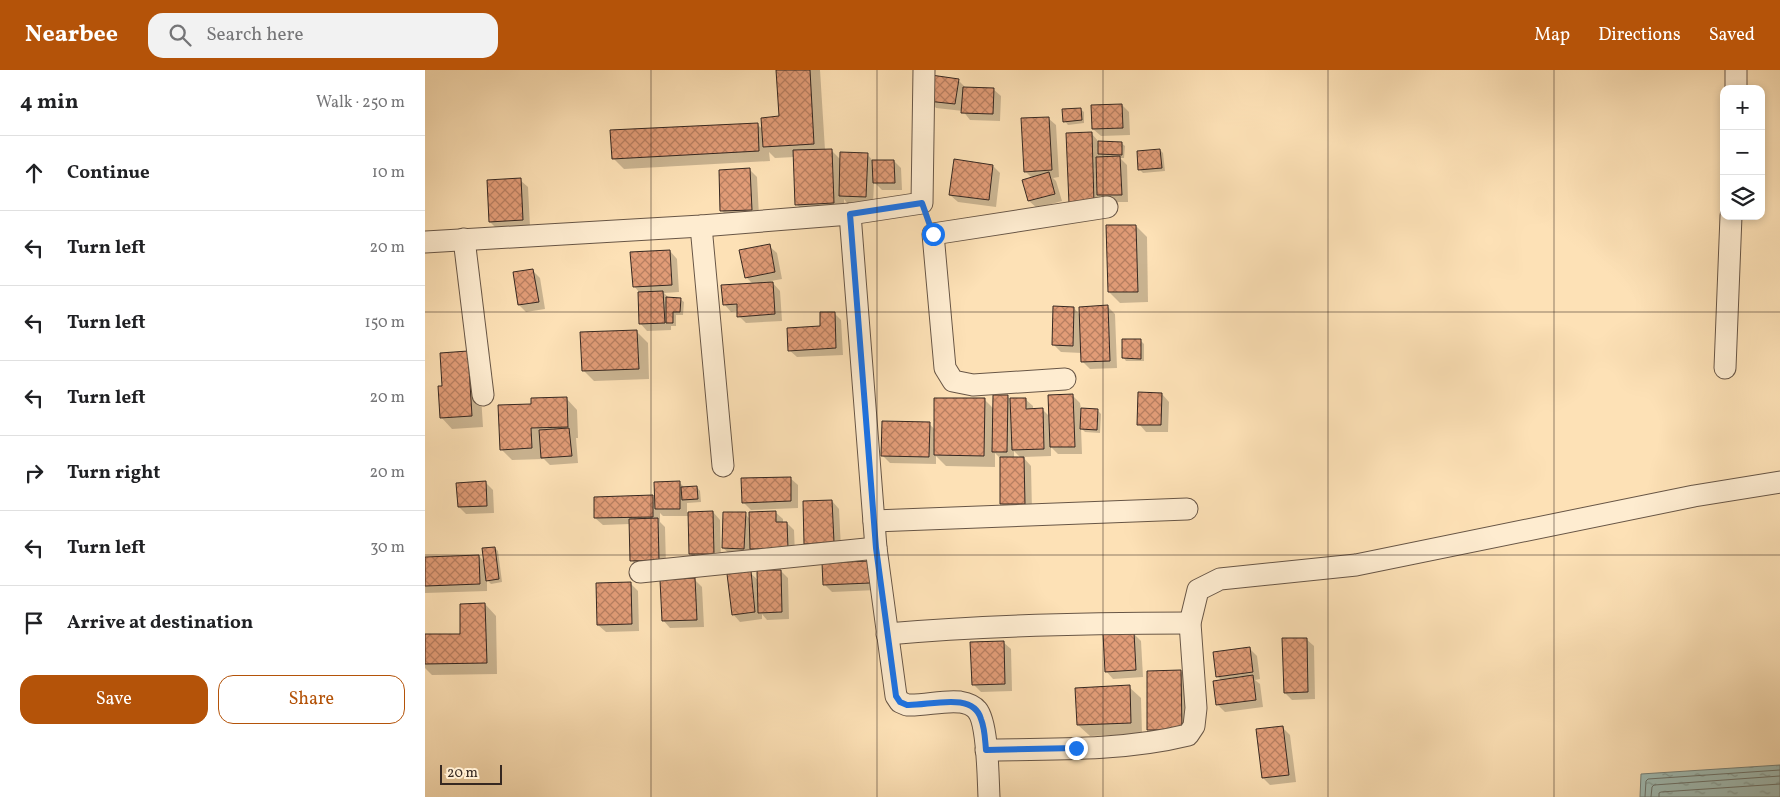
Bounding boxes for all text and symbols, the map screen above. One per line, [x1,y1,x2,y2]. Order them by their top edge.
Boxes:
search box [148,13,498,58]
text: Nearbee [25,18,118,52]
icon: search [166,21,194,49]
text: Search here [206,22,303,48]
text: Map [1534,23,1570,48]
text: Directions [1598,23,1681,48]
text: Saved [1709,23,1755,48]
map controls [1720,85,1765,220]
button: + [1720,85,1765,130]
text: 4 min [20,88,79,117]
text: Walk · 250 m [316,92,405,114]
button: − [1720,130,1765,175]
icon: ahead [20,159,48,187]
text: Continue [67,160,150,186]
text: 10 m [372,162,405,184]
button: layers [1720,175,1765,220]
route start [922,223,945,246]
icon: left [20,234,48,262]
text: Turn left [67,235,146,261]
text: 20 m [370,237,405,259]
icon: left [20,309,48,337]
text: Turn left [67,310,146,336]
text: 150 m [364,312,405,334]
icon: left [20,384,48,412]
text: Turn left [67,385,146,411]
text: 20 m [370,387,405,409]
icon: right [20,459,48,487]
text: Turn right [67,460,160,486]
text: 20 m [370,462,405,484]
icon: left [20,534,48,562]
text: Turn left [67,535,146,561]
text: 30 m [370,537,405,559]
icon: arrive [20,609,48,637]
text: Arrive at destination [67,610,253,636]
button: Save [20,675,208,724]
button: Share [218,675,405,724]
route end [1065,737,1088,760]
scale bar [440,762,503,785]
text: 20 m [447,764,478,783]

